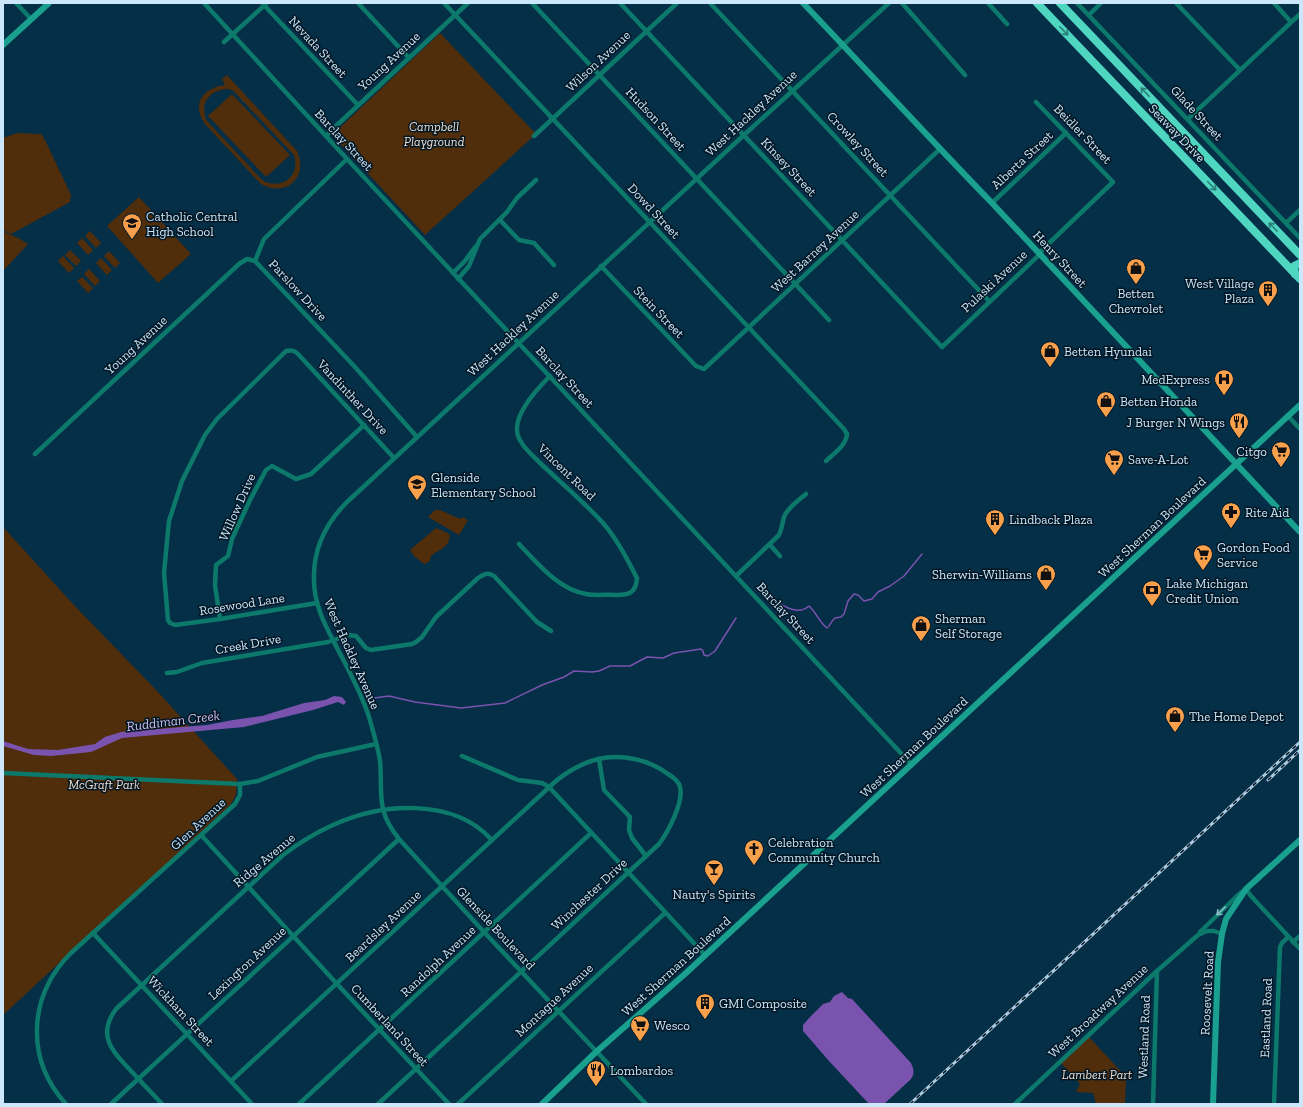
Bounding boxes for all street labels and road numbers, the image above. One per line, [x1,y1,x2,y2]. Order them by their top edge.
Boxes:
street label: Nevada Street [286,13,350,81]
street label: Wilson Avenue [563,27,633,95]
street label: Young Avenue [354,28,423,94]
street label: West Hackley Avenue [702,67,800,159]
street label: Glade Street [1168,83,1226,144]
street label: Hudson Street [623,84,689,154]
street label: Beidler Street [1051,101,1115,167]
street label: Seaway Drive [1146,101,1208,165]
street label: Barclay Street [312,106,376,174]
street label: Crowley Street [824,108,892,180]
street label: Alberta Street [988,128,1056,192]
street label: Kinsey Street [758,135,820,200]
street label: Dowd Street [625,180,683,242]
street label: West Barney Avenue [768,207,862,295]
street label: Henry Street [1030,228,1090,291]
street label: Pulaski Avenue [958,247,1030,315]
street label: Parslow Drive [266,256,330,324]
street label: Stein Street [631,283,687,341]
street label: West Hackley Avenue [464,287,562,379]
street label: Young Avenue [101,312,170,378]
street label: Barclay Street [533,343,597,411]
street label: Vandinther Drive [314,356,391,437]
street label: Vincent Road [534,440,599,503]
street label: Willow Drive [215,471,259,543]
street label: West Sherman Boulevard [1095,473,1209,581]
street label: Barclay Street [754,579,818,647]
street label: Rosewood Lane [198,590,286,618]
street label: West Hackley Avenue [321,596,383,712]
street label: Creek Drive [214,631,282,657]
street label: West Sherman Boulevard [857,693,971,801]
street label: Glen Avenue [167,795,229,853]
street label: Ridge Avenue [230,830,298,890]
street label: Winchester Drive [548,855,630,933]
street label: Glenside Boulevard [454,883,538,973]
street label: Beardsley Avenue [342,887,424,965]
street label: West Sherman Boulevard [618,913,734,1019]
street label: Randolph Avenue [397,922,479,1000]
street label: Lexington Avenue [205,923,289,1003]
street label: Roosevelt Road [1197,950,1217,1036]
street label: Montague Avenue [512,960,596,1040]
street label: West Broadway Avenue [1045,961,1151,1061]
street label: Wickham Street [145,973,217,1049]
street label: Eastland Road [1257,978,1275,1058]
street label: Cumberland Street [348,981,432,1069]
street label: Westland Road [1135,995,1153,1079]

